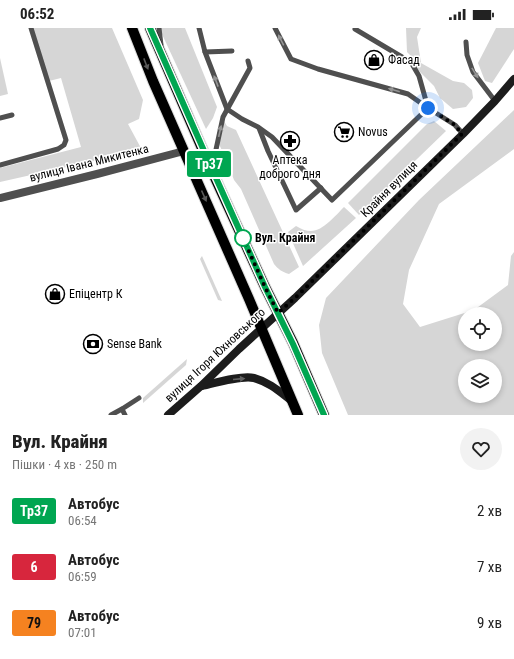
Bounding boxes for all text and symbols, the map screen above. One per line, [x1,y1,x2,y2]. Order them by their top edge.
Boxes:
text: 06:52 [20,5,54,23]
one-way arrow [277,34,284,46]
shop icon: Фасад [363,49,385,71]
place label: Фасад [388,53,420,67]
one-way arrow [144,59,150,71]
one-way arrow [472,67,479,79]
one-way arrow [213,74,219,86]
one-way arrow [388,87,400,93]
your location [418,98,438,118]
supermarket icon: Novus [333,121,355,143]
one-way arrow [218,125,224,137]
place label: Novus [358,125,388,139]
pharmacy icon: Аптека доброго дня [279,130,301,152]
street label: вулиця Івана Микитенка [28,141,150,185]
line badge: Тр37 [181,151,237,177]
place label: Аптека доброго дня [259,153,321,181]
text: Тр37 [195,156,223,172]
street label: Крайня вулиця [358,158,420,220]
one-way arrow [201,191,207,202]
marker: Вул. Крайня [234,229,252,247]
place label: Вул. Крайня [255,231,315,245]
shop icon: Епіцентр К [44,283,66,305]
place label: Епіцентр К [69,287,123,301]
street label: вулиця Ігоря Юхновського [162,305,268,405]
map controls [458,307,502,403]
button: locate [458,307,502,351]
bank icon: Sense Bank [82,333,104,355]
place label: Sense Bank [107,337,163,351]
button: layers [458,359,502,403]
one-way arrow [233,375,245,382]
button: heart [460,428,502,470]
text: Вул. Крайня [12,430,108,453]
text: Пішки · 4 хв · 250 m [12,457,117,472]
text: Автобус [68,495,119,513]
text: 2 хв [477,502,502,520]
text: Тр37 [20,503,48,519]
text: 06:54 [68,513,97,528]
text: Автобус [68,551,119,569]
text: 7 хв [477,558,502,576]
text: 6 [30,559,38,575]
text: 06:59 [68,569,97,584]
text: Автобус [68,607,119,625]
text: 9 хв [477,614,502,632]
text: 79 [27,615,41,631]
text: 07:01 [68,625,97,640]

